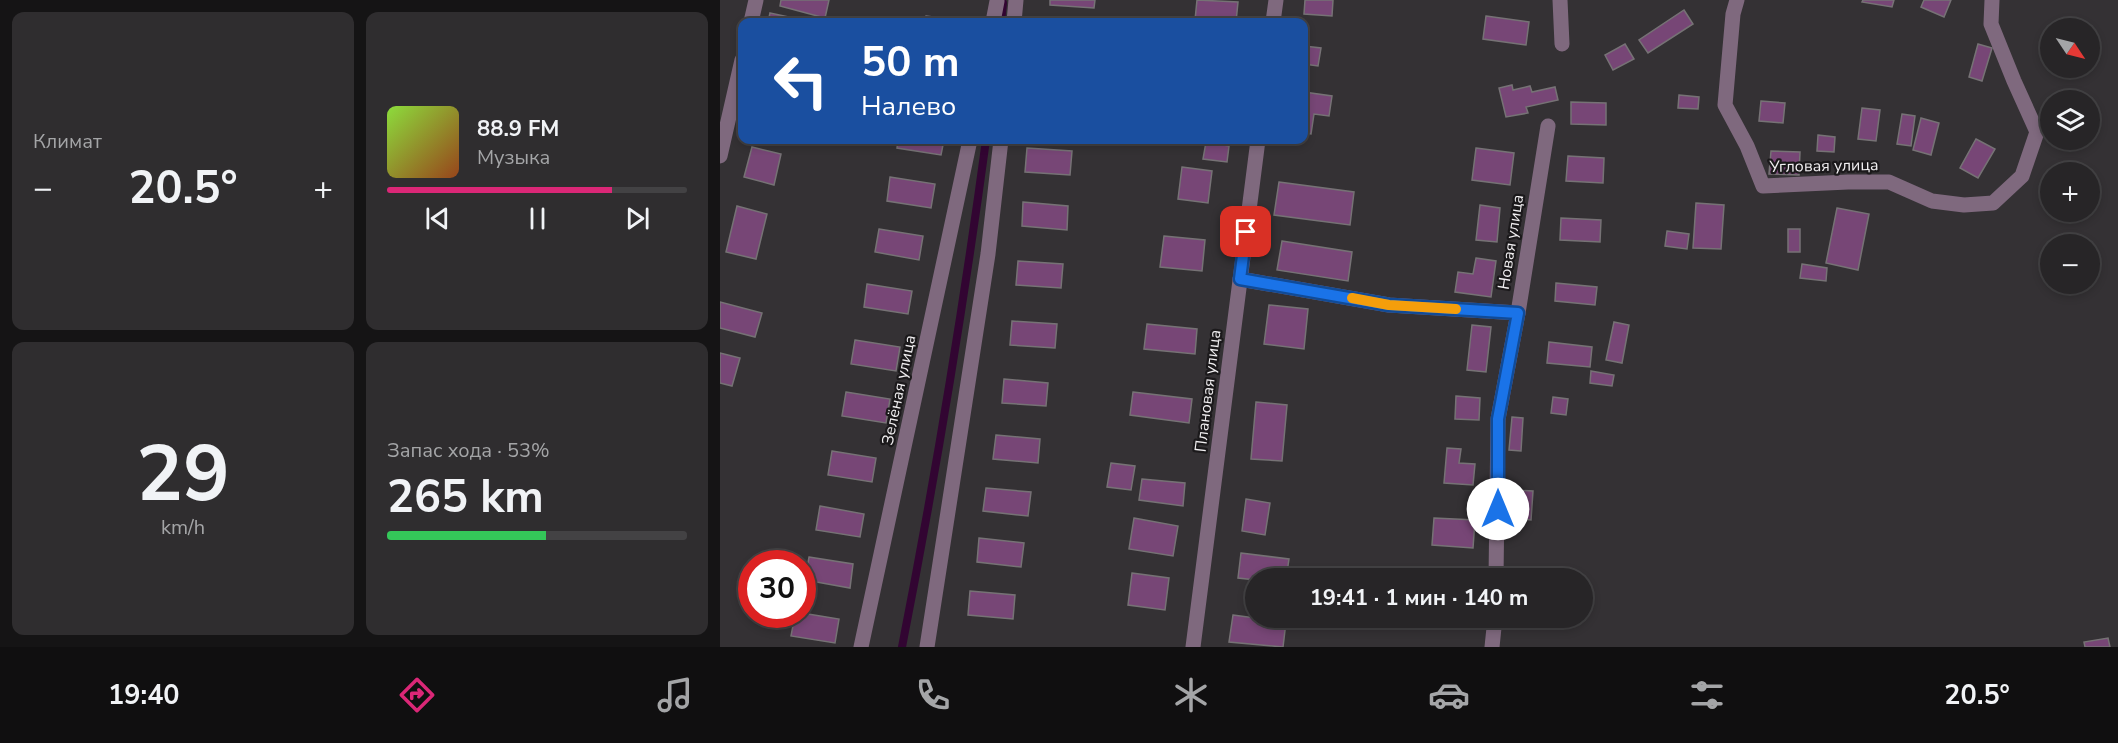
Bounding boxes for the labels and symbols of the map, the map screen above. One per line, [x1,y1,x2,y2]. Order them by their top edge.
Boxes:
north arrow [2040,18,2100,78]
street label: Угловая улица [1768,154,1879,178]
street label: Новая улица [1493,193,1529,291]
pin [1220,206,1271,257]
street label: Плановая улица [1190,329,1226,453]
street label: Зелёная улица [877,333,921,447]
position arrow [1466,477,1530,541]
speed limit sign: 30 [738,550,816,628]

